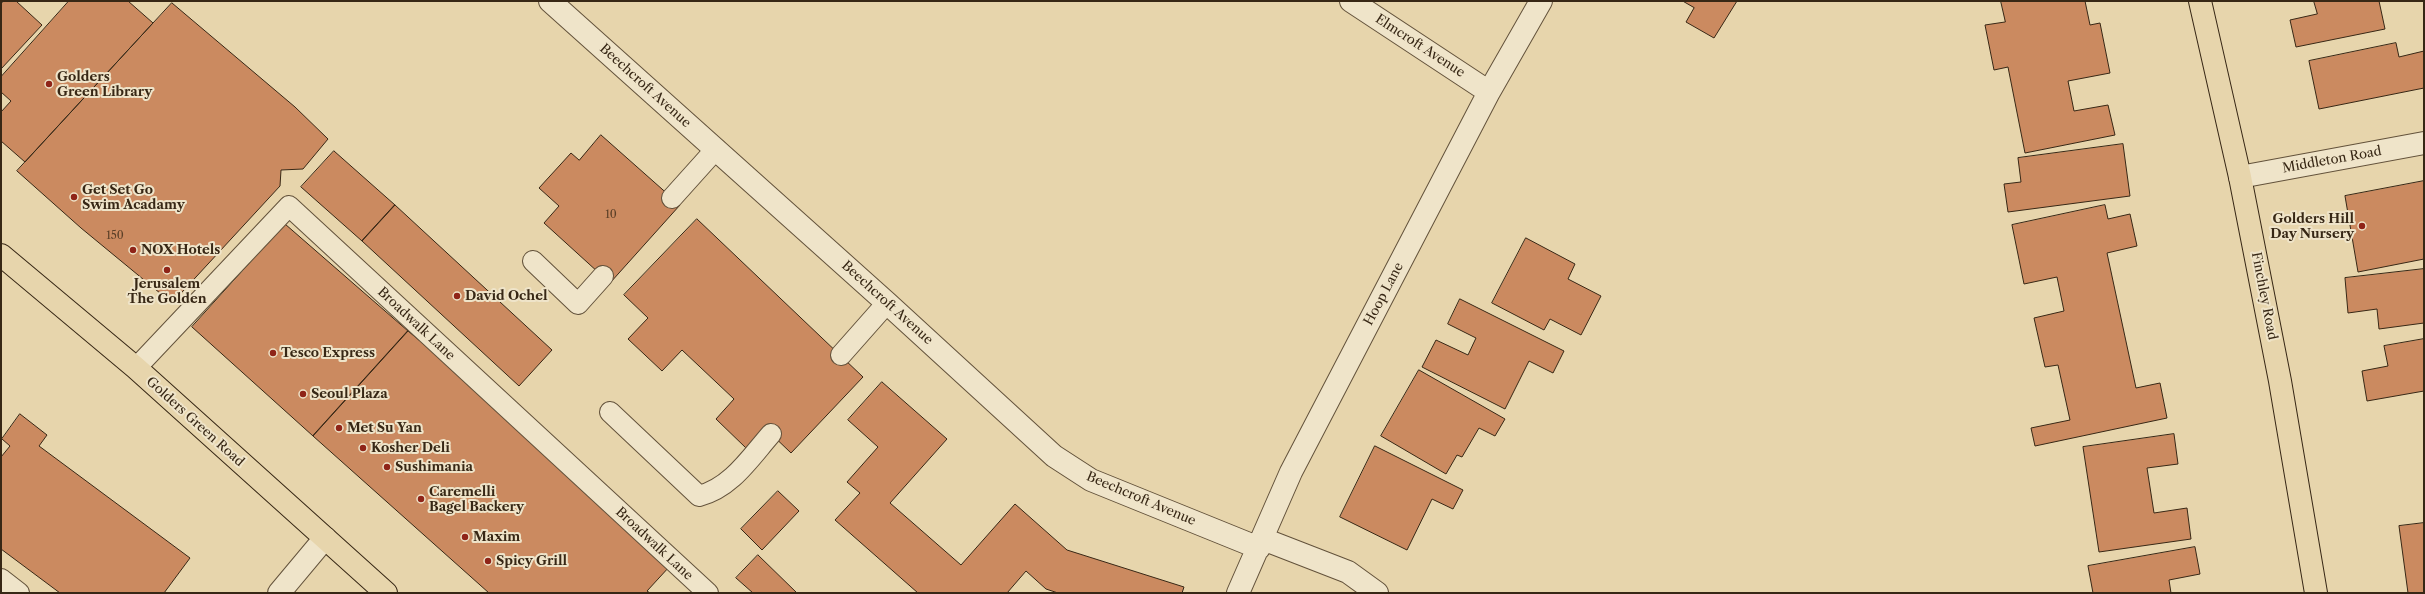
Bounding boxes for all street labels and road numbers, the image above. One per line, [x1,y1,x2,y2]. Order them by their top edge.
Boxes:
street label: Elmcroft Avenue [1372,11,1468,81]
street label: Beechcroft Avenue [596,41,694,131]
street label: Middleton Road [2281,144,2383,176]
street label: Finchley Road [2248,251,2280,341]
street label: Beechcroft Avenue [838,258,936,348]
street label: Hoop Lane [1361,260,1407,328]
street label: Broadwalk Lane [374,284,458,364]
street label: Golders Green Road [143,374,247,470]
street label: Beechcroft Avenue [1084,469,1198,529]
street label: Broadwalk Lane [612,504,696,584]

